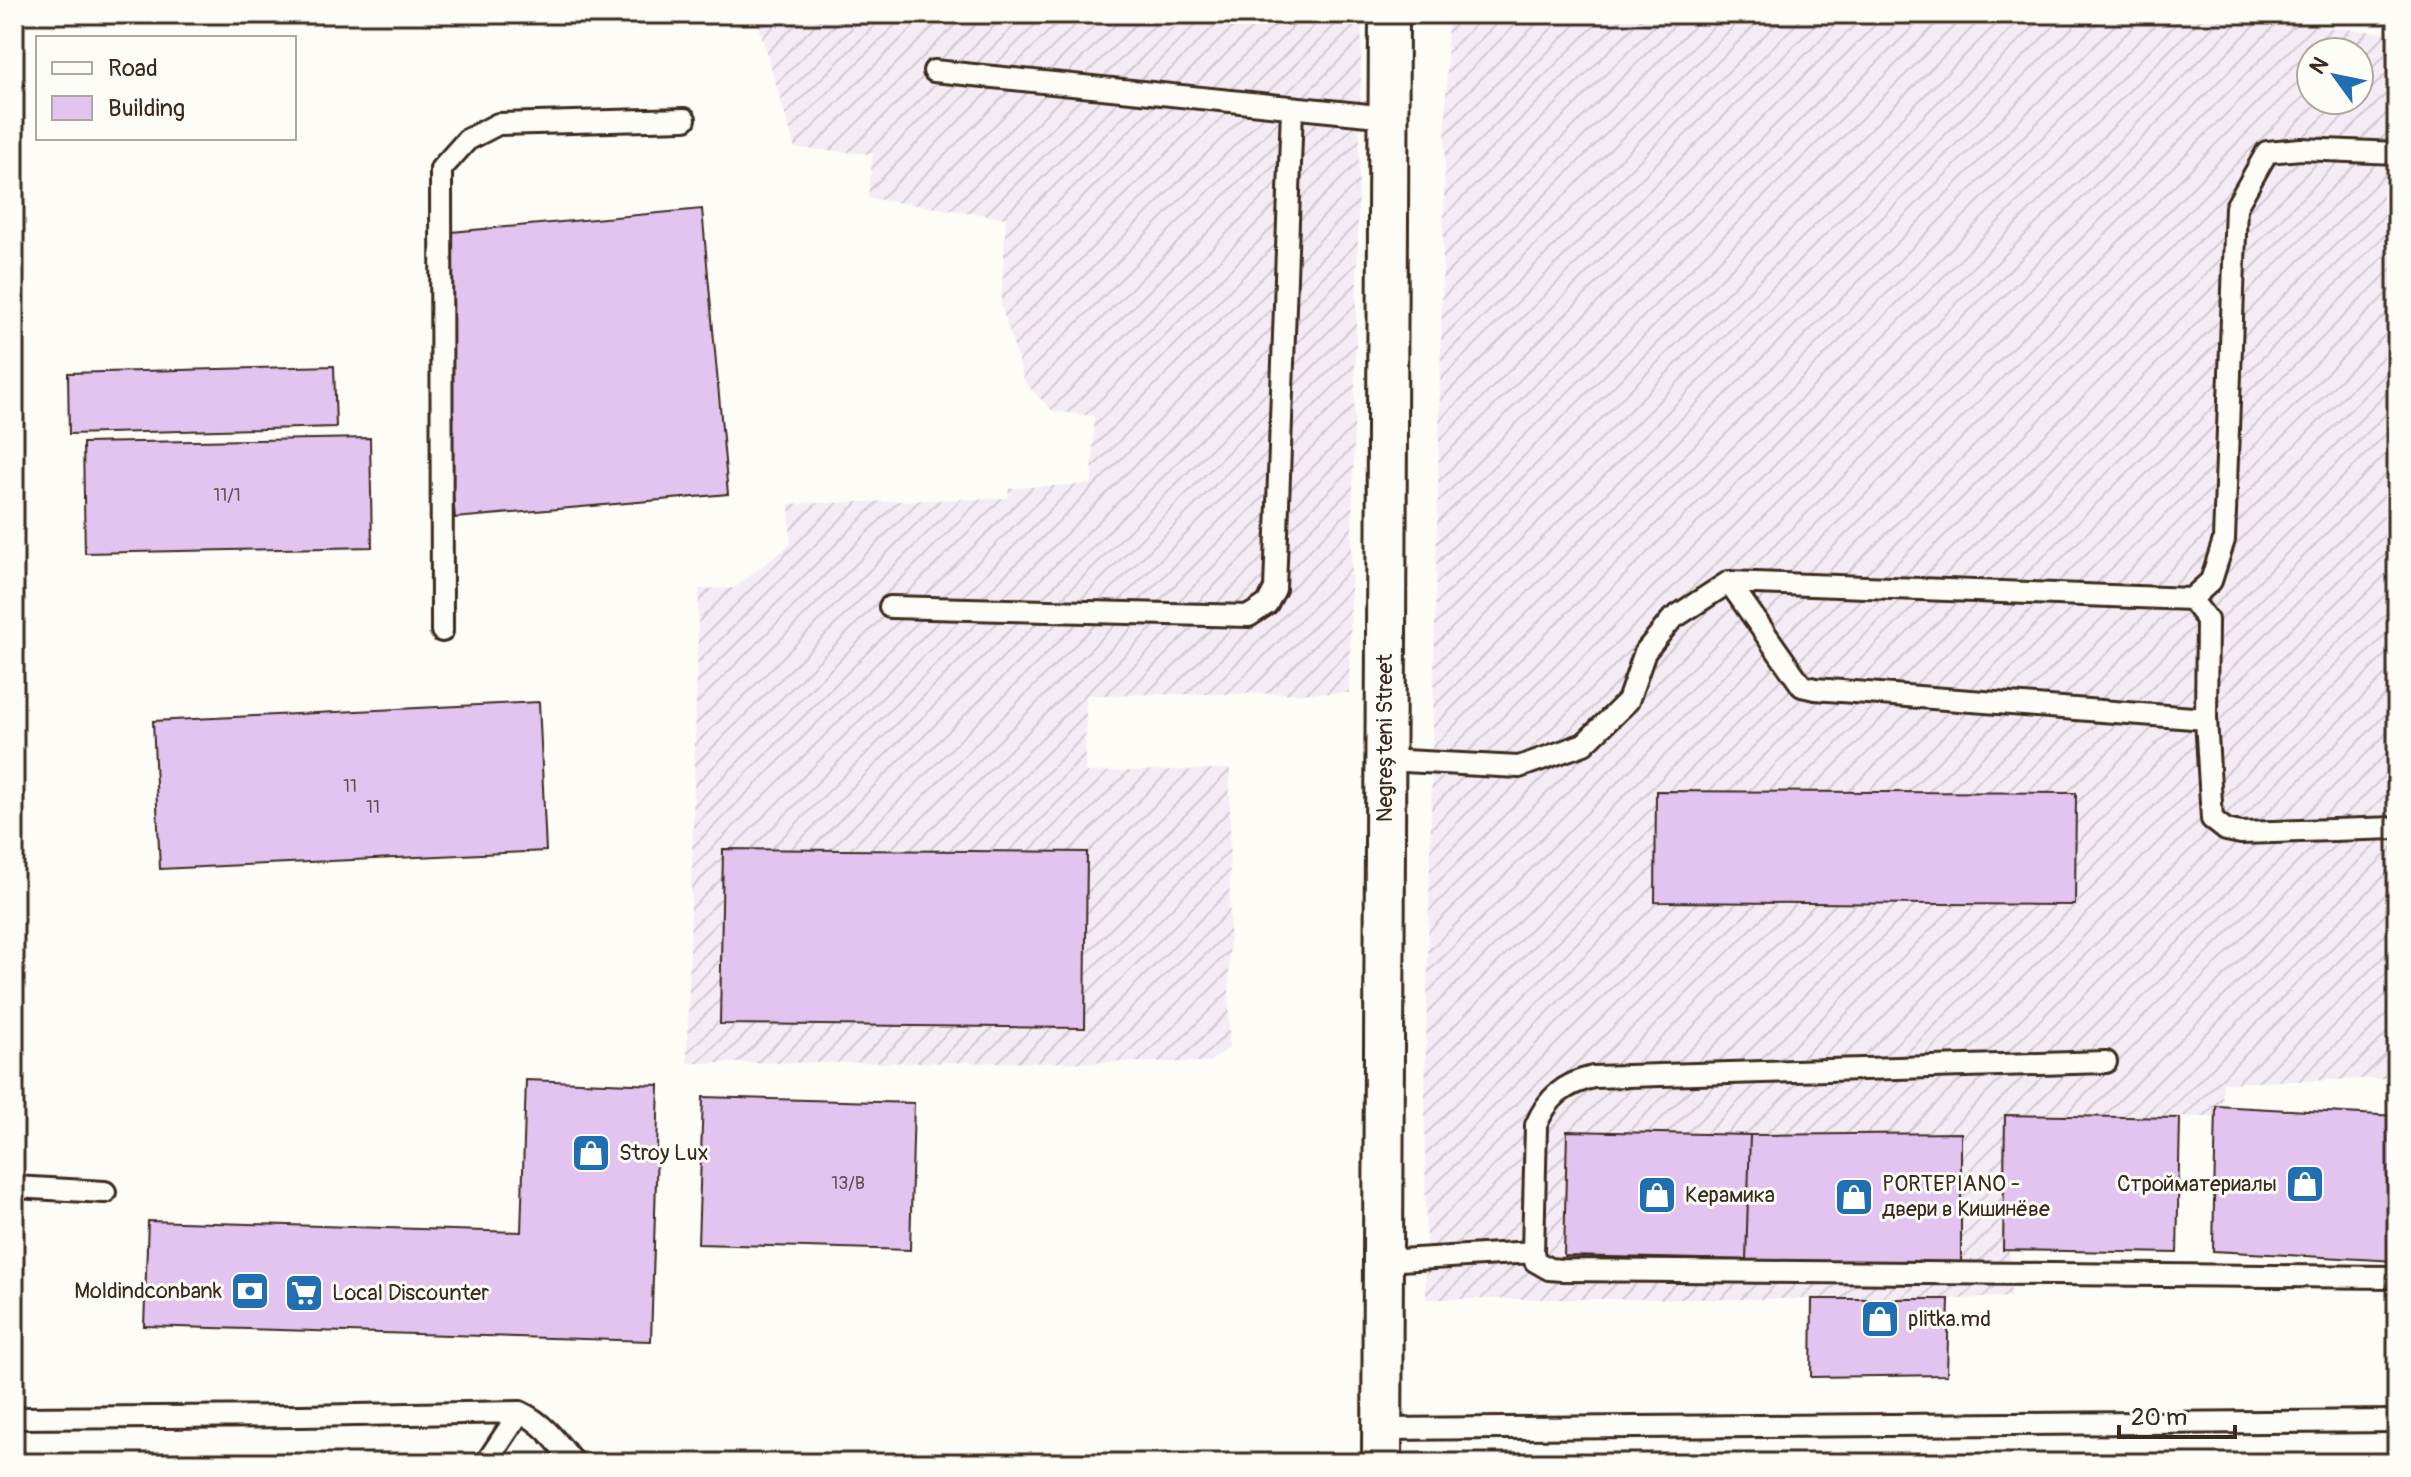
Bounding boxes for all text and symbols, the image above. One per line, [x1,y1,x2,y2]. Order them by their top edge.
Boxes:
legend [36,36,296,140]
north arrow [2295,36,2375,116]
text: N [2303,52,2335,80]
text: Road [108,54,158,83]
text: Building [108,94,185,123]
house number: 11/1 [213,484,241,507]
street label: Negreșteni Street [1371,654,1399,822]
house number: 11 [343,775,357,798]
house number: 11 [366,796,380,819]
shop icon: Stroy Lux [570,1132,612,1174]
place label: Stroy Lux [619,1139,709,1167]
shop icon: Стройматериалы [2284,1163,2326,1205]
place label: PORTEPIANO - двери в Кишинёве [1882,1170,2050,1223]
place label: Стройматериалы [2117,1170,2277,1198]
house number: 13/B [831,1172,865,1195]
shop icon: Керамика [1636,1174,1678,1216]
shop icon: PORTEPIANO - двери в Кишинёве [1833,1176,1875,1218]
place label: Керамика [1685,1181,1775,1209]
bank icon: Moldindconbank [229,1270,271,1312]
supermarket icon: Local Discounter [283,1272,325,1314]
place label: Moldindconbank [74,1277,222,1305]
place label: Local Discounter [332,1279,489,1307]
shop icon: plitka.md [1859,1298,1901,1340]
place label: plitka.md [1908,1305,1991,1333]
scale bar [2119,1389,2235,1439]
text: 20 m [2131,1403,2187,1432]

